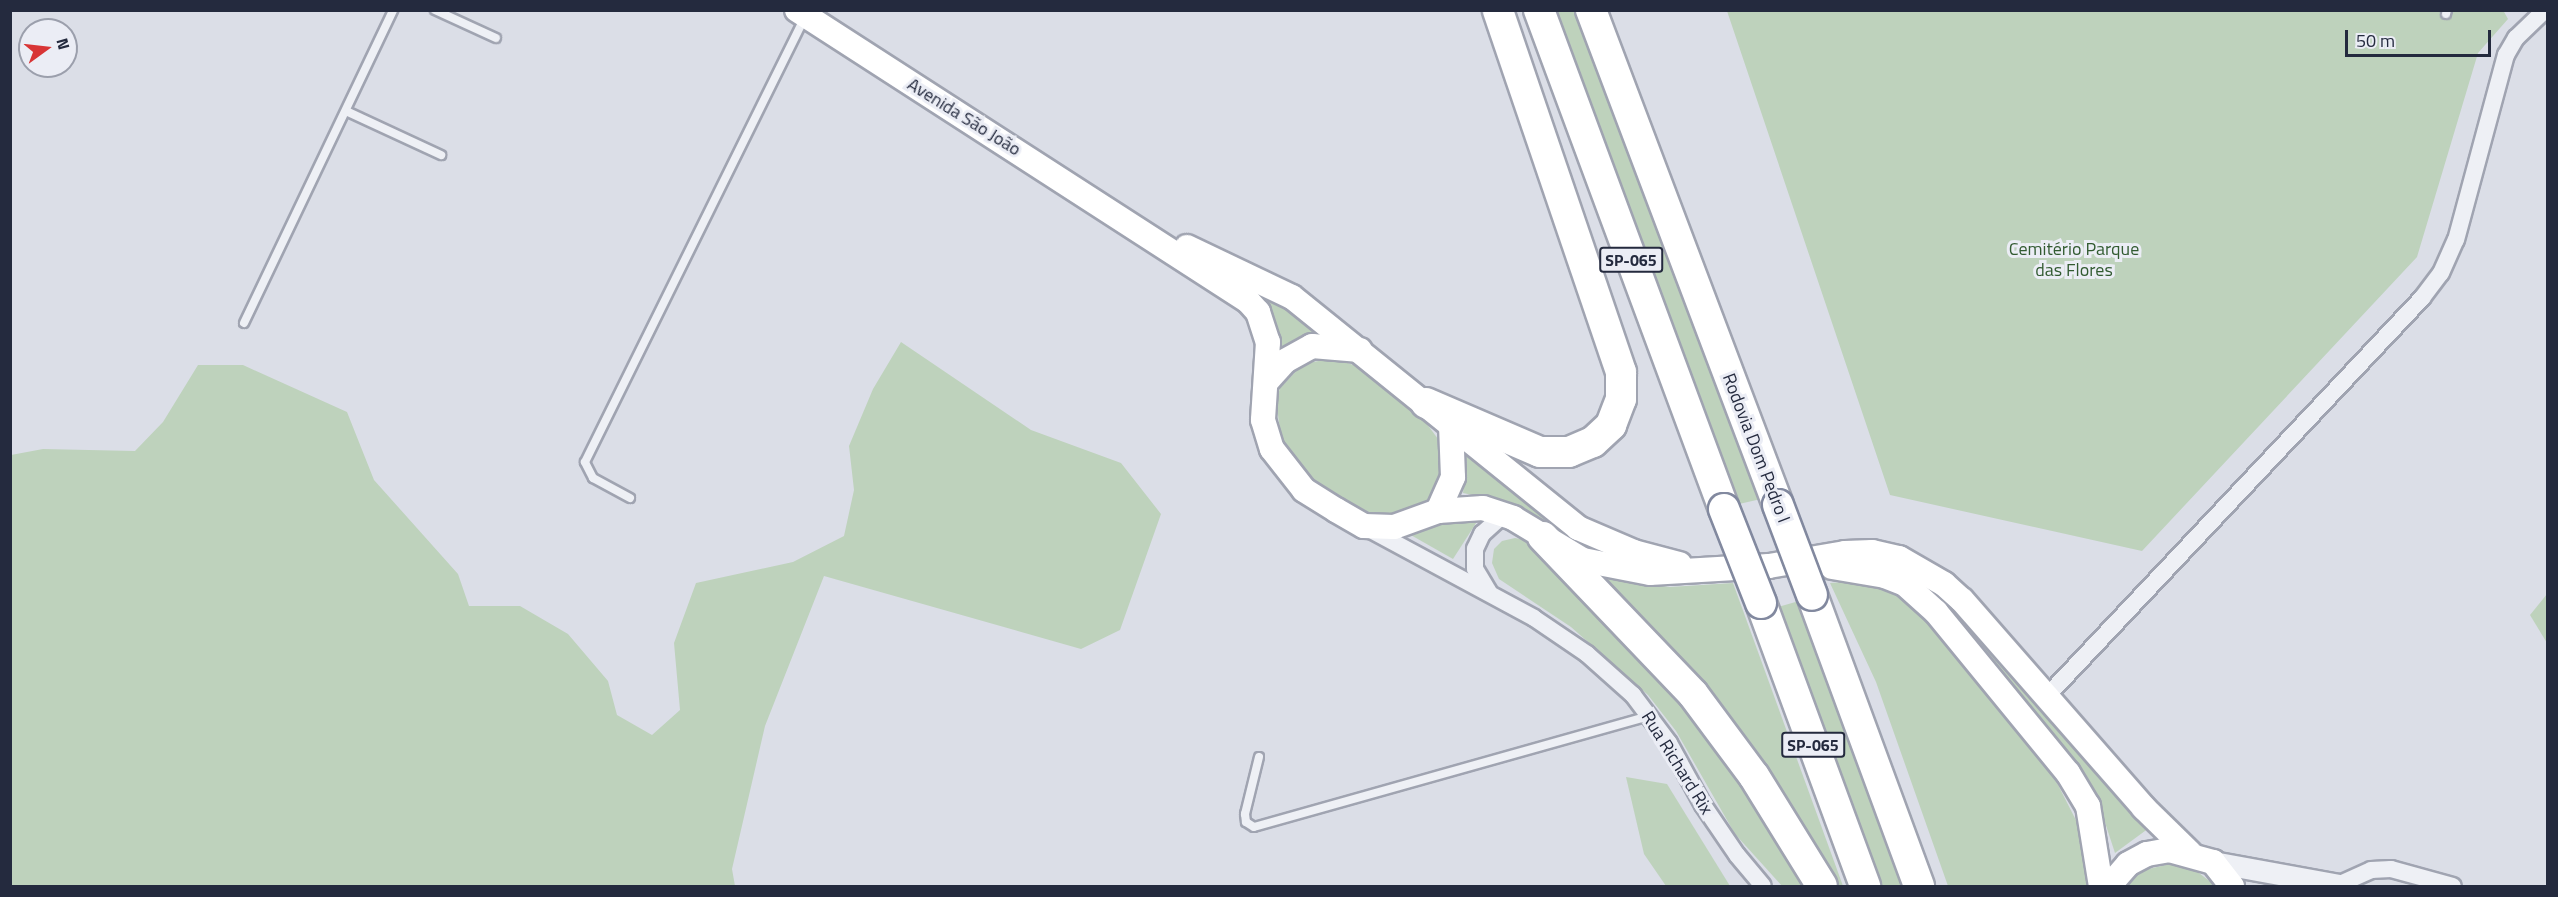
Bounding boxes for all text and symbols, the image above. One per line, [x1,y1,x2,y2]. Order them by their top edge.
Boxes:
north arrow [18,18,78,78]
scale bar [2348,18,2494,56]
text: 50 m [2356,27,2395,54]
text: N [50,35,76,52]
street label: Avenida São João [903,74,1025,160]
park label: Cemitério Parque das Flores [2009,239,2139,282]
road number: SP-065 [1598,247,1664,273]
street label: Rodovia Dom Pedro I [1718,370,1794,526]
street label: Rua Richard Rix [1637,707,1717,819]
road number: SP-065 [1780,732,1846,758]

